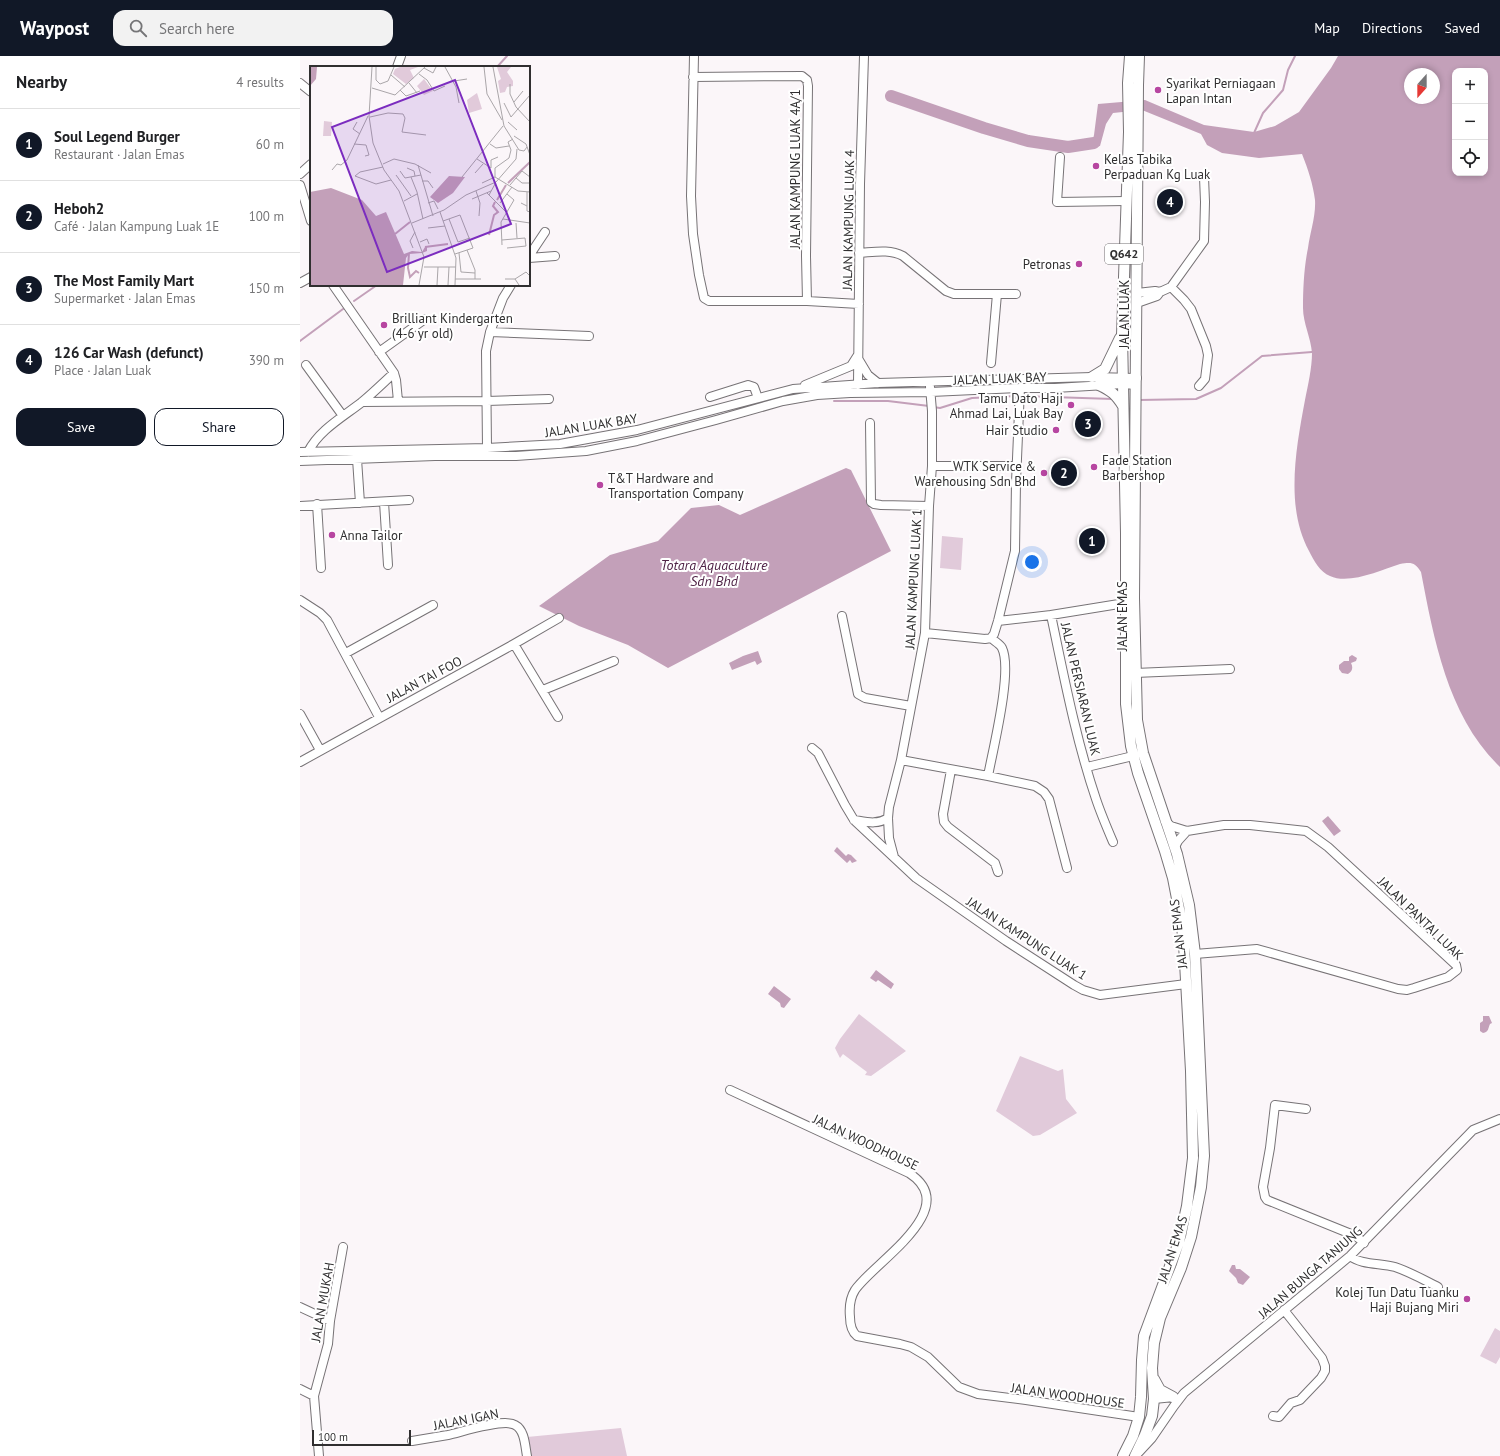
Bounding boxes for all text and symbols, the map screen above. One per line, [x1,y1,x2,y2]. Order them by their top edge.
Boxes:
search box [113,10,393,46]
text: Waypost [20,16,89,40]
icon: search [127,17,149,39]
text: Search here [159,19,235,38]
text: Map [1314,19,1340,37]
text: Directions [1362,19,1422,37]
text: Saved [1444,19,1480,37]
inset map [310,66,530,286]
north arrow [1404,68,1440,104]
map controls [1452,68,1488,176]
button: + [1452,68,1488,104]
text: Nearby [16,71,67,93]
text: 4 results [236,74,284,91]
place label: Syarikat Perniagaan Lapan Intan [1166,75,1276,107]
marker: Syarikat Perniagaan Lapan Intan [1153,85,1163,95]
street label: JALAN KAMPUNG LUAK 4A/1 [787,89,804,250]
button: − [1452,104,1488,140]
text: Soul Legend Burger [54,127,180,146]
text: 1 [25,136,33,153]
text: 60 m [256,136,284,153]
button: locate [1452,140,1488,176]
text: Restaurant · Jalan Emas [54,146,184,163]
street label: JALAN KAMPUNG LUAK 4 [839,150,858,291]
place label: Kelas Tabika Perpaduan Kg Luak [1104,151,1211,183]
marker: Kelas Tabika Perpaduan Kg Luak [1091,161,1101,171]
pin: 4 [1157,187,1183,217]
text: Heboh2 [54,199,104,218]
text: 2 [25,208,33,225]
text: 100 m [249,208,284,225]
text: Café · Jalan Kampung Luak 1E [54,218,219,235]
road number: Q642 [1105,244,1143,264]
place label: Petronas [1023,256,1071,273]
marker: Petronas [1074,259,1084,269]
text: The Most Family Mart [54,271,194,290]
text: 3 [25,280,33,297]
text: 150 m [249,280,284,297]
street label: JALAN LUAK [1116,280,1133,349]
text: Supermarket · Jalan Emas [54,290,195,307]
place label: Brilliant Kindergarten (4-6 yr old) [392,310,513,342]
marker: Brilliant Kindergarten (4-6 yr old) [379,320,389,330]
text: 126 Car Wash (defunct) [54,343,204,362]
text: 4 [25,352,33,369]
text: 390 m [249,352,284,369]
text: Place · Jalan Luak [54,362,151,379]
street label: JALAN LUAK BAY [952,368,1048,389]
place label: Tamu Dato Haji Ahmad Lai, Luak Bay [950,390,1063,422]
marker: Tamu Dato Haji Ahmad Lai, Luak Bay [1066,400,1076,410]
button: Save [16,408,146,446]
button: Share [154,408,284,446]
pin: 3 [1075,409,1101,439]
street label: JALAN LUAK BAY [543,410,639,441]
place label: Hair Studio [986,422,1048,439]
marker: Hair Studio [1051,425,1061,435]
place label: Fade Station Barbershop [1102,452,1172,484]
place label: WTK Service & Warehousing Sdn Bhd [915,458,1036,490]
pin: 2 [1051,458,1077,488]
marker: Fade Station Barbershop [1089,462,1099,472]
marker: WTK Service & Warehousing Sdn Bhd [1039,468,1049,478]
place label: T&T Hardware and Transportation Company [608,470,744,502]
marker: T&T Hardware and Transportation Company [595,480,605,490]
street label: JALAN KAMPUNG LUAK 1 [901,509,926,651]
pin: 1 [1079,526,1105,556]
place label: Anna Tailor [340,527,403,544]
marker: Anna Tailor [327,530,337,540]
your location [1022,552,1042,572]
water label: Totara Aquaculture Sdn Bhd [661,556,768,590]
street label: JALAN EMAS [1114,581,1131,652]
street label: JALAN PERSIARAN LUAK [1057,620,1104,757]
street label: JALAN TAI FOO [383,652,465,707]
street label: JALAN PANTAI LUAK [1373,872,1467,964]
street label: JALAN KAMPUNG LUAK 1 [962,893,1090,984]
street label: JALAN EMAS [1166,898,1191,971]
street label: JALAN WOODHOUSE [809,1110,921,1174]
street label: JALAN EMAS [1153,1213,1191,1286]
street label: JALAN BUNGA TANJUNG [1254,1222,1366,1323]
street label: JALAN MUKAH [307,1261,338,1344]
place label: Kolej Tun Datu Tuanku Haji Bujang Miri [1335,1284,1459,1316]
marker: Kolej Tun Datu Tuanku Haji Bujang Miri [1462,1294,1472,1304]
street label: JALAN WOODHOUSE [1009,1379,1126,1412]
street label: JALAN IGAN [431,1405,500,1434]
scale bar [312,1428,411,1447]
text: 100 m [318,1430,348,1444]

